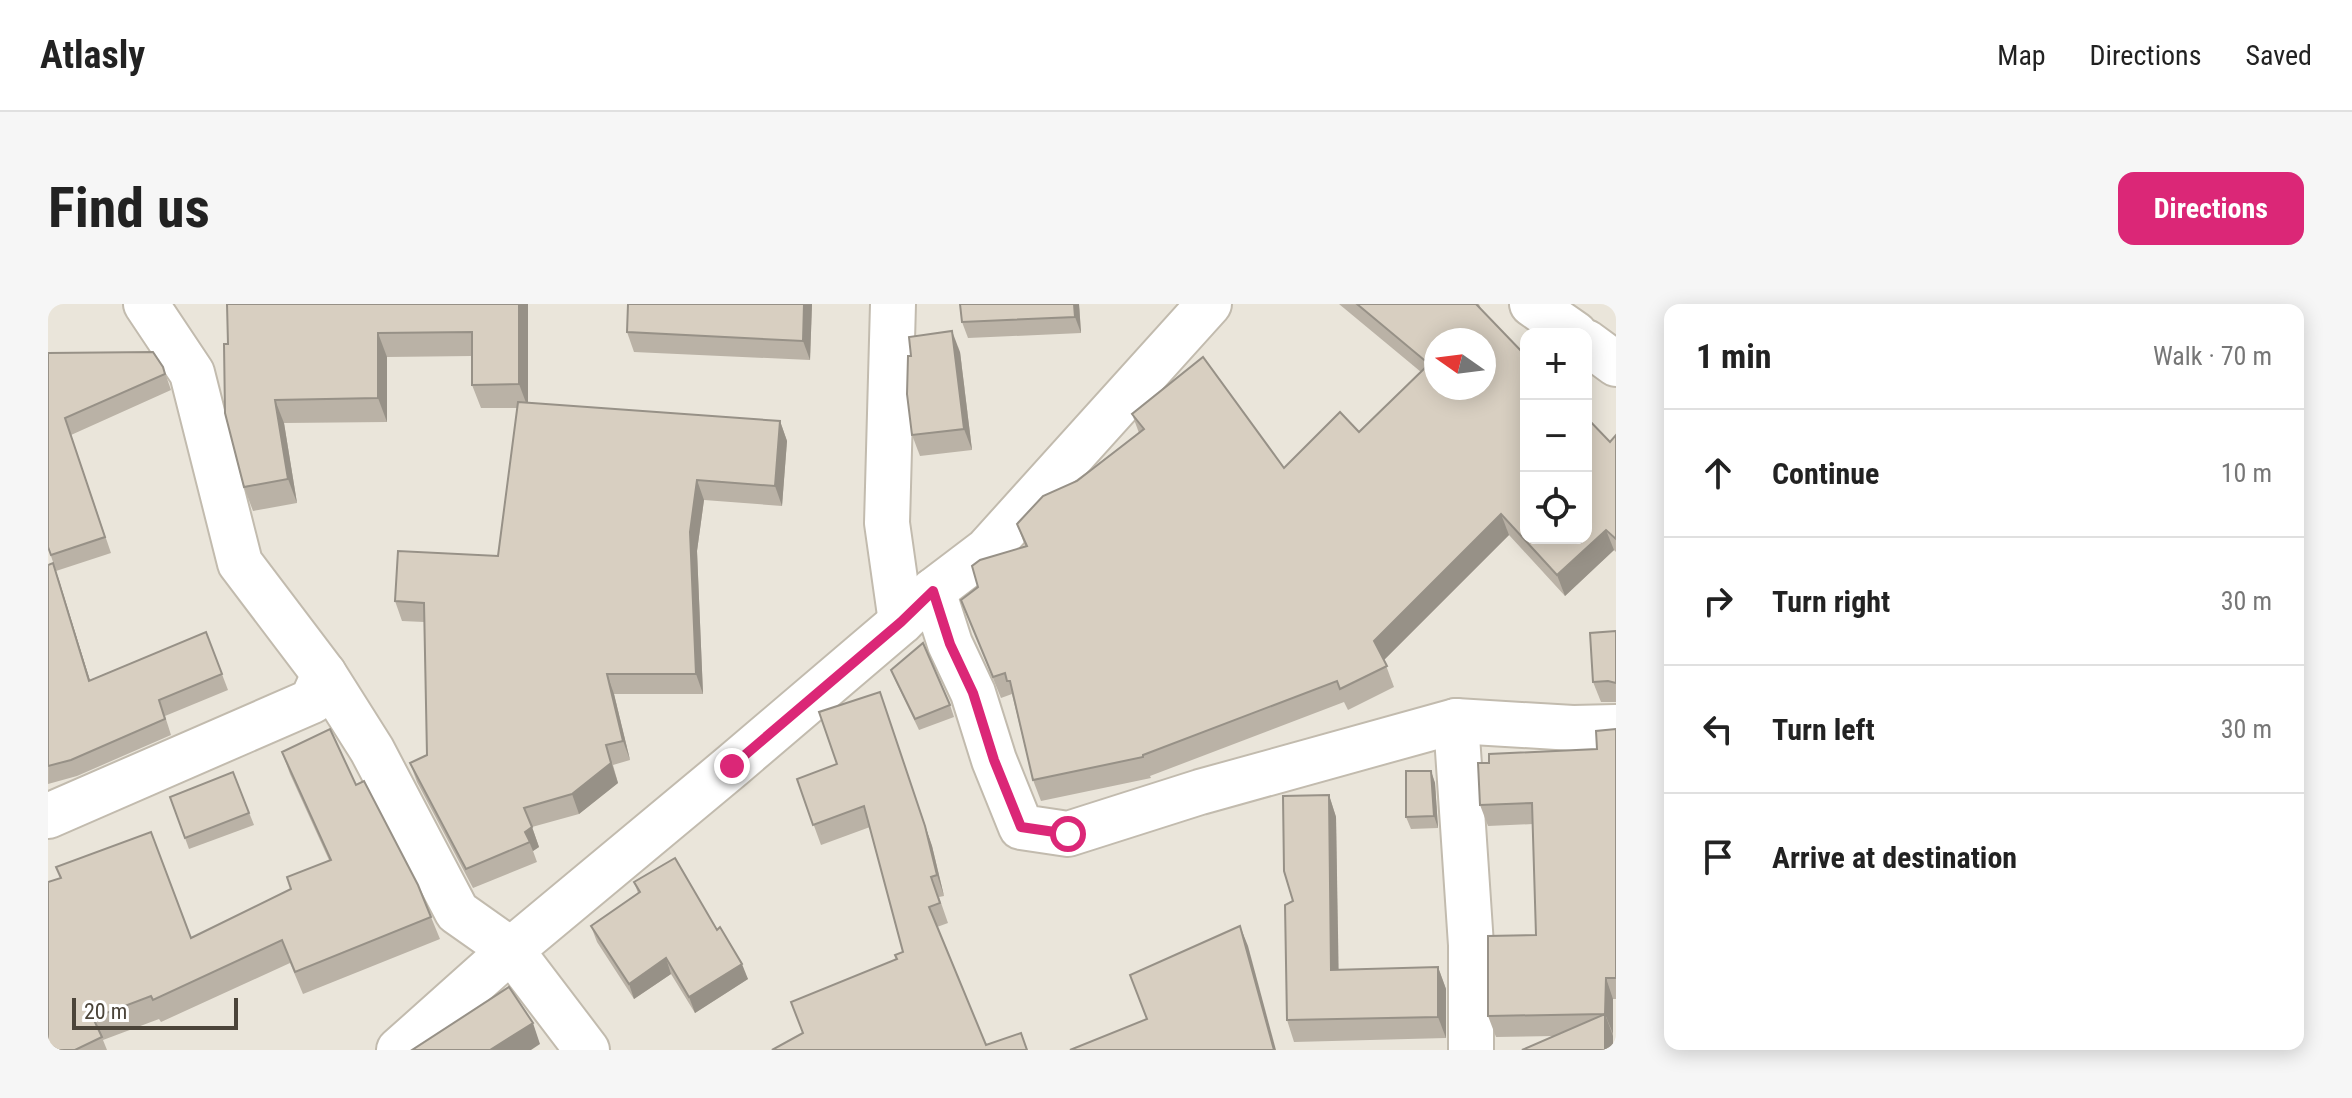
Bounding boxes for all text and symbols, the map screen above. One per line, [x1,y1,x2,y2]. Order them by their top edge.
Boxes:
text: Atlasly [40,33,145,77]
text: Map [1997,39,2046,72]
text: Directions [2090,39,2201,72]
text: Saved [2245,39,2312,72]
button: Directions [2118,172,2304,245]
text: Find us [48,175,210,241]
north arrow [1424,328,1496,400]
map controls [1520,328,1592,544]
button: + [1520,328,1592,400]
text: 1 min [1696,336,1772,376]
text: Walk · 70 m [2153,341,2272,371]
button: − [1520,400,1592,472]
icon: ahead [1696,451,1740,495]
text: Continue [1772,456,1879,491]
text: 10 m [2221,458,2272,488]
button: locate [1520,472,1592,544]
icon: right [1696,579,1740,623]
text: Turn right [1772,584,1890,619]
text: 30 m [2221,586,2272,616]
icon: left [1696,707,1740,751]
text: Turn left [1772,712,1875,747]
text: 30 m [2221,714,2272,744]
route end [714,748,750,784]
route start [1050,816,1086,852]
icon: arrive [1696,835,1740,879]
text: Arrive at destination [1772,840,2017,875]
scale bar [72,994,238,1030]
text: 20 m [84,999,127,1024]

